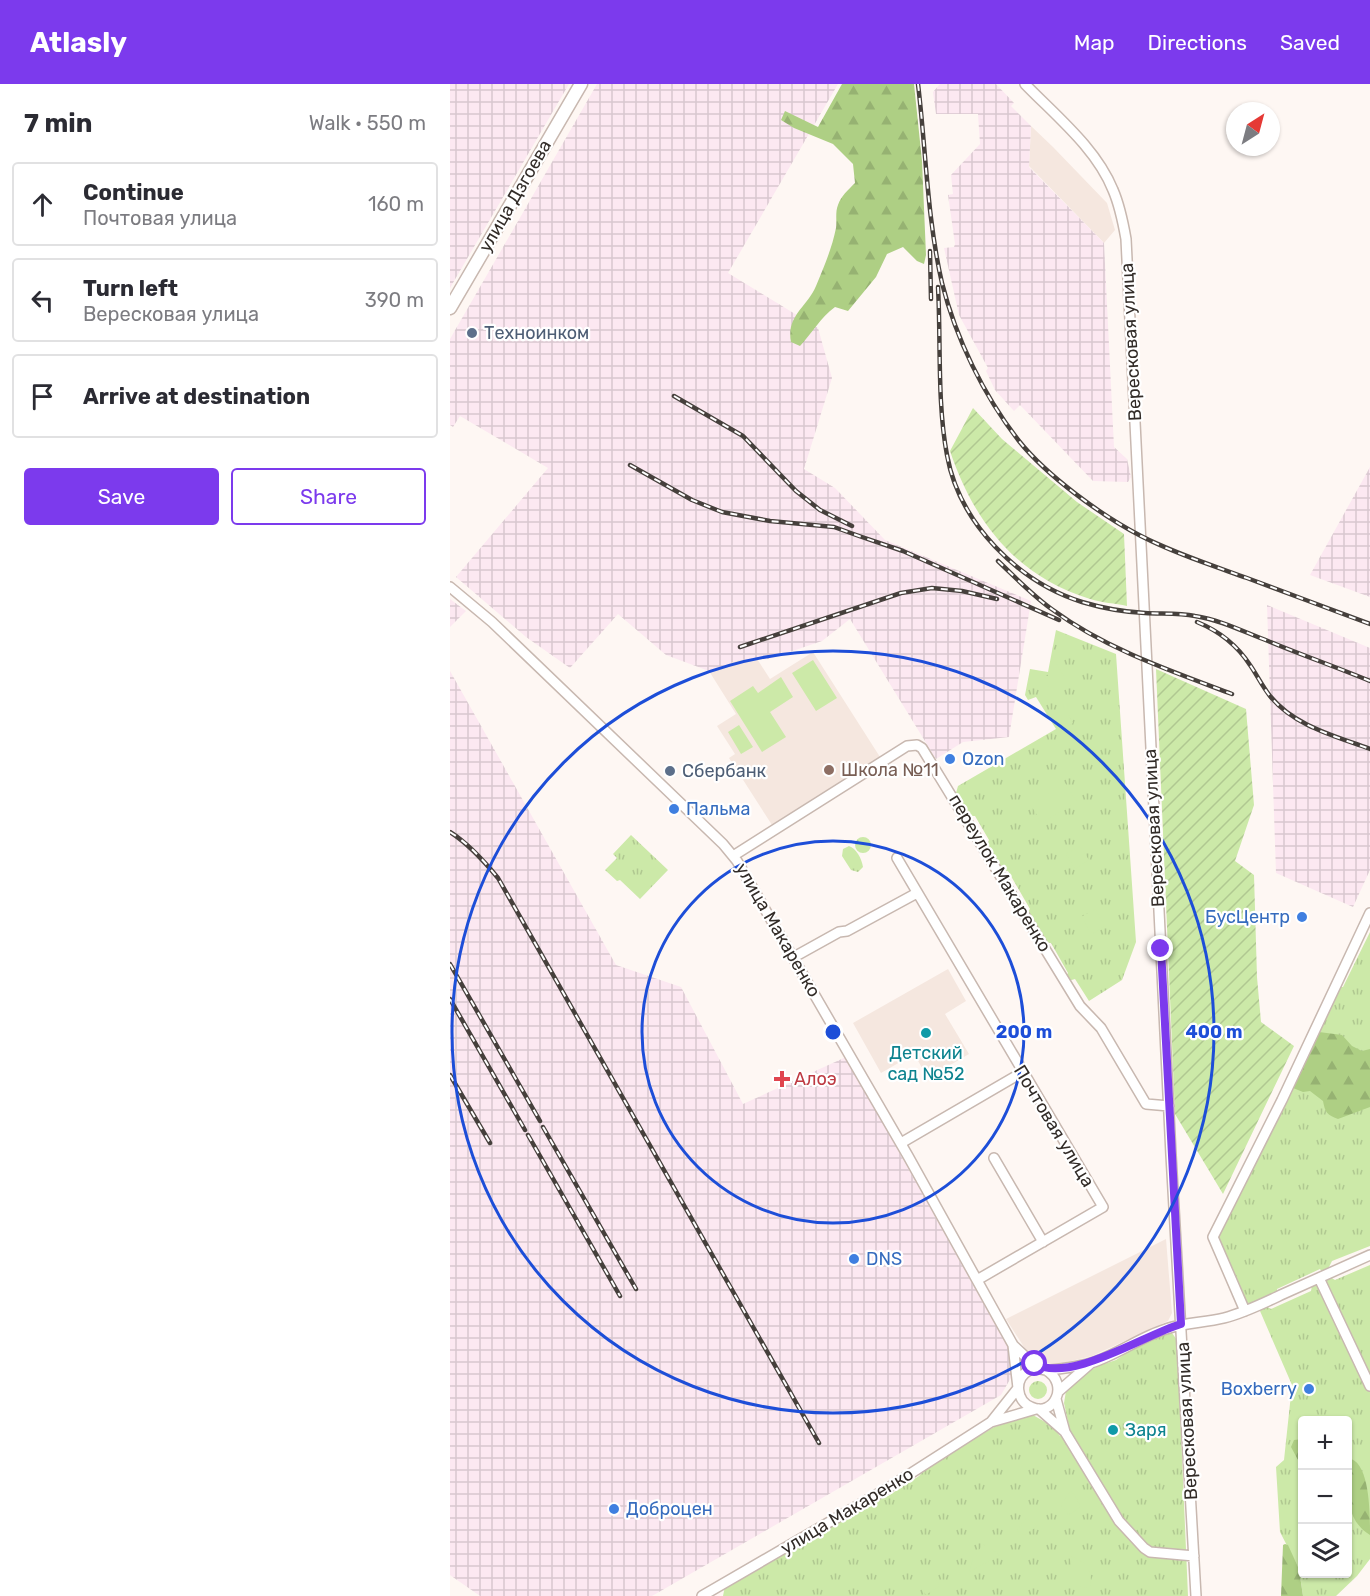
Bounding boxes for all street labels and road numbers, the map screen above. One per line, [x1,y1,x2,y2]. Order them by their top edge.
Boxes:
street label: улица Дзгоева [474,136,556,256]
street label: Вересковая улица [1116,262,1146,422]
street label: Вересковая улица [1139,748,1169,908]
street label: переулок Макаренко [944,790,1056,956]
street label: улица Макаренко [731,859,825,1001]
street label: Почтовая улица [1009,1061,1099,1191]
street label: Вересковая улица [1172,1341,1202,1501]
street label: улица Макаренко [776,1463,918,1559]

